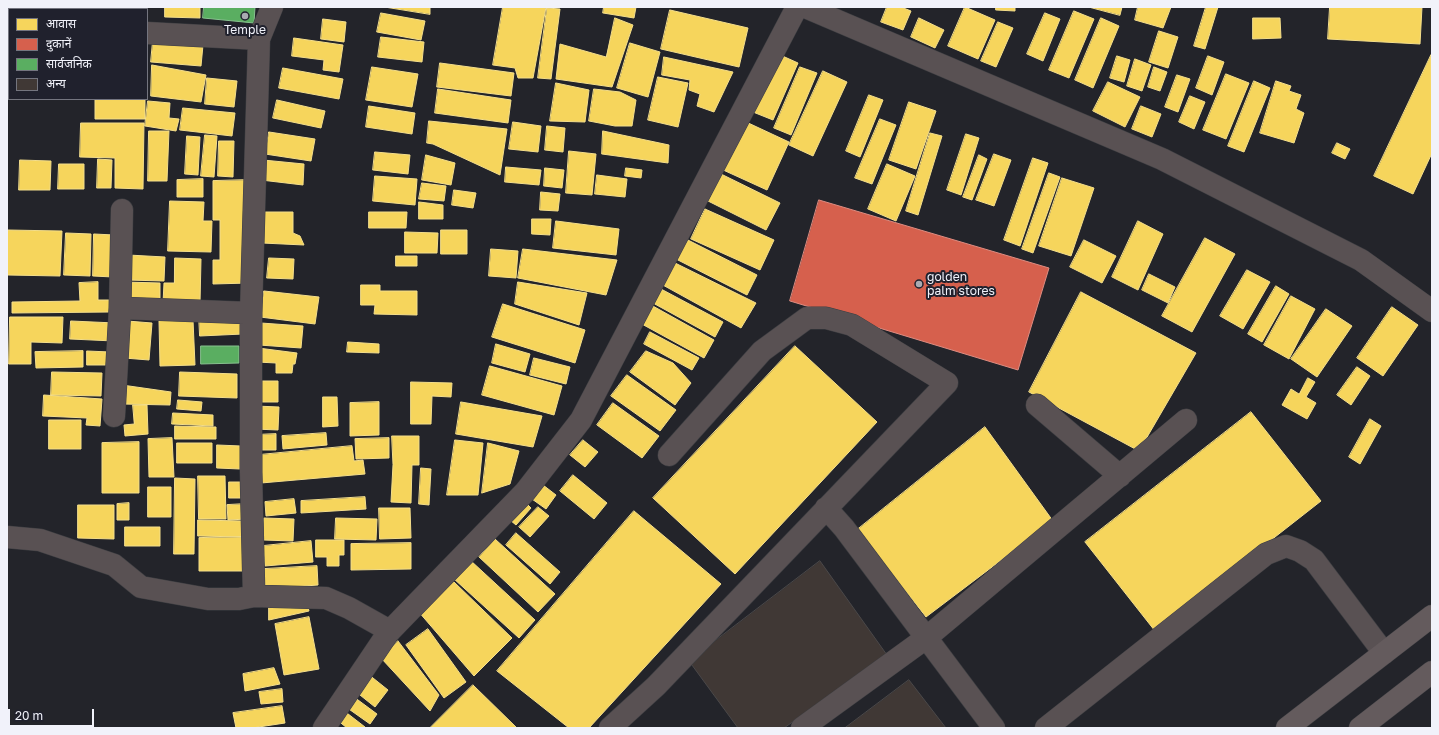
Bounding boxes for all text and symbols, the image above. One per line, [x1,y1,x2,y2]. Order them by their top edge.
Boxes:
legend [8,8,148,100]
marker: Temple [240,11,250,21]
text: आवास [46,16,76,31]
place label: Temple [224,23,266,37]
text: दुकानें [46,36,71,51]
text: सार्वजनिक [46,56,92,71]
text: अन्य [46,76,66,91]
place label: golden palm stores [927,270,995,298]
marker: golden palm stores [914,279,924,289]
scale bar [10,701,96,727]
text: 20 m [15,708,43,723]

